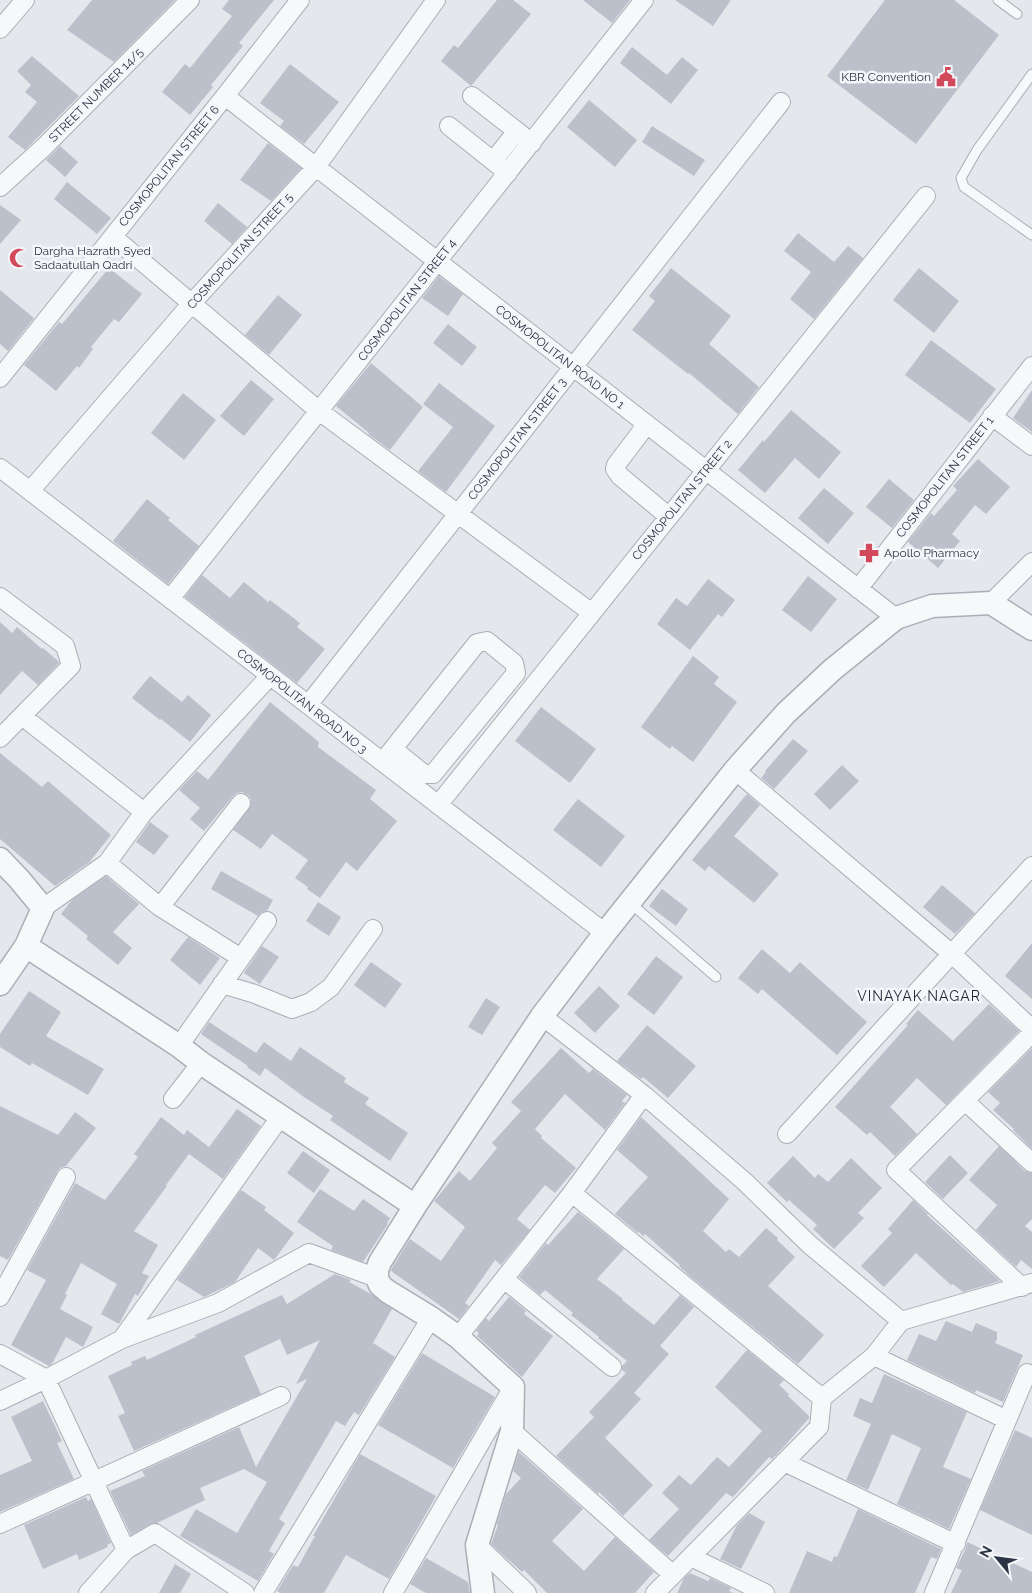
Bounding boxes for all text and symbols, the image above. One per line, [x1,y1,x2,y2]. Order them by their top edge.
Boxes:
street label: STREET NUMBER 14/5 [46,45,146,145]
public building icon: KBR Convention [935,66,957,88]
place label: KBR Convention [841,70,931,84]
street label: COSMOPOLITAN STREET 6 [116,103,222,229]
street label: COSMOPOLITAN STREET 5 [184,190,296,312]
street label: COSMOPOLITAN STREET 4 [355,236,459,364]
place label: Dargha Hazrath Syed Sadaatullah Qadri [34,244,151,272]
mosque icon: Dargha Hazrath Syed Sadaatullah Qadri [8,247,30,269]
street label: COSMOPOLITAN ROAD NO 1 [493,302,627,412]
street label: COSMOPOLITAN STREET 3 [465,375,569,503]
street label: COSMOPOLITAN STREET 1 [893,414,997,540]
street label: COSMOPOLITAN STREET 2 [629,437,735,563]
pharmacy icon: Apollo Pharmacy [858,542,880,564]
place label: Apollo Pharmacy [884,546,980,560]
street label: COSMOPOLITAN ROAD NO 3 [234,646,370,756]
district label: VINAYAK NAGAR [857,988,981,1004]
north arrow [972,1533,1022,1583]
text: N [976,1543,995,1560]

